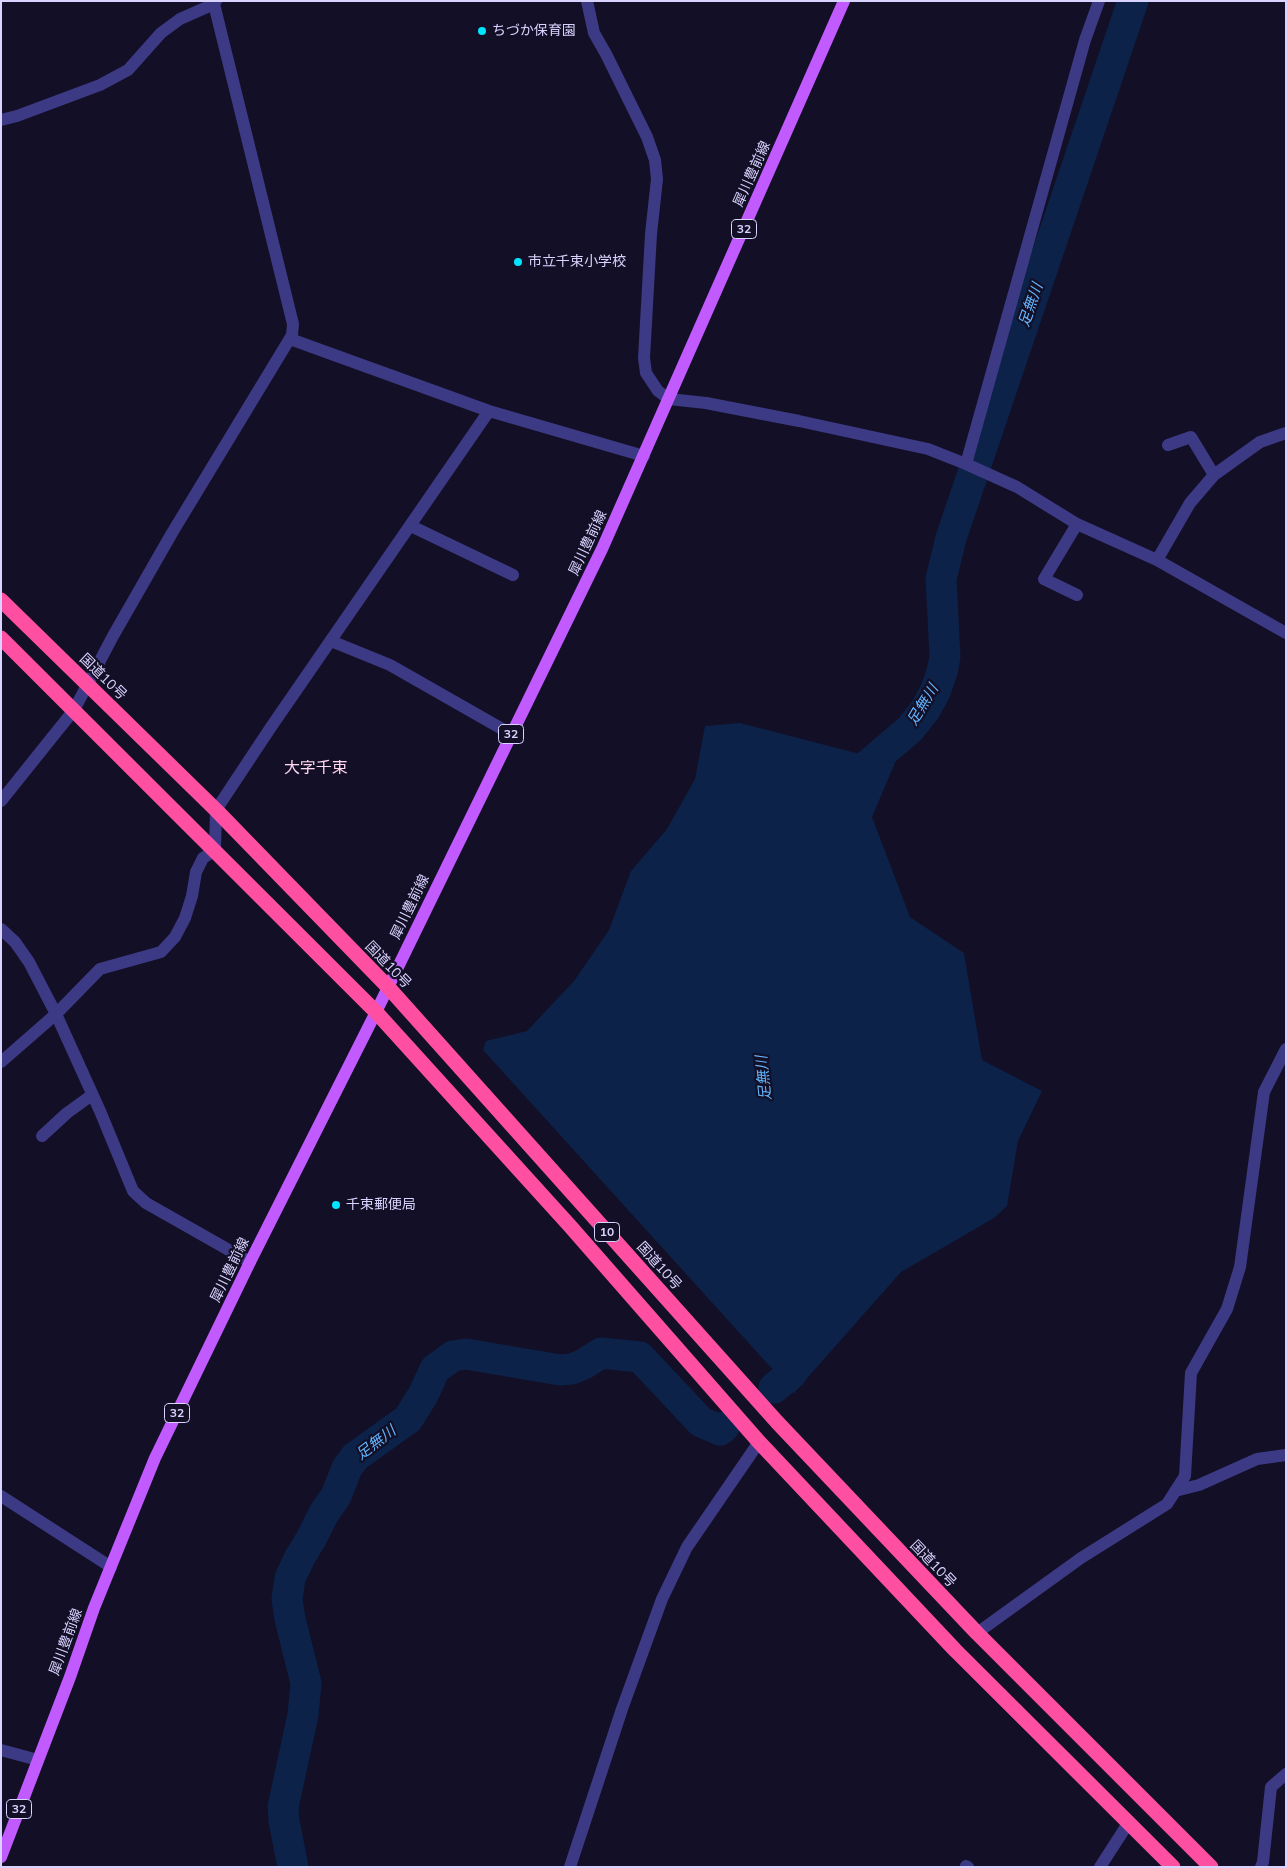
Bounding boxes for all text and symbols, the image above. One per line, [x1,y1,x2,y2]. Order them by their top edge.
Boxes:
place label: ちづか保育園 [492,23,576,39]
marker: ちづか保育園 [476,25,488,37]
street label: 犀川豊前線 [730,139,774,209]
road number: 32 [732,220,756,238]
place label: 市立千束小学校 [528,254,626,270]
marker: 市立千束小学校 [512,256,524,268]
water label: 足無川 [1015,281,1047,329]
street label: 犀川豊前線 [566,508,610,578]
street label: 国道10号 [76,651,130,703]
water label: 足無川 [904,681,942,729]
road number: 32 [498,724,524,744]
district label: 大字千束 [284,758,348,778]
street label: 犀川豊前線 [387,872,433,942]
street label: 国道10号 [362,938,414,992]
water label: 足無川 [753,1055,775,1101]
place label: 千束郵便局 [346,1197,416,1213]
marker: 千束郵便局 [330,1199,342,1211]
road number: 10 [594,1222,620,1242]
street label: 犀川豊前線 [207,1235,253,1305]
street label: 国道10号 [633,1239,685,1293]
road number: 32 [164,1404,190,1422]
water label: 足無川 [353,1422,399,1464]
street label: 国道10号 [907,1537,959,1591]
street label: 犀川豊前線 [46,1606,86,1678]
road number: 32 [6,1800,32,1818]

